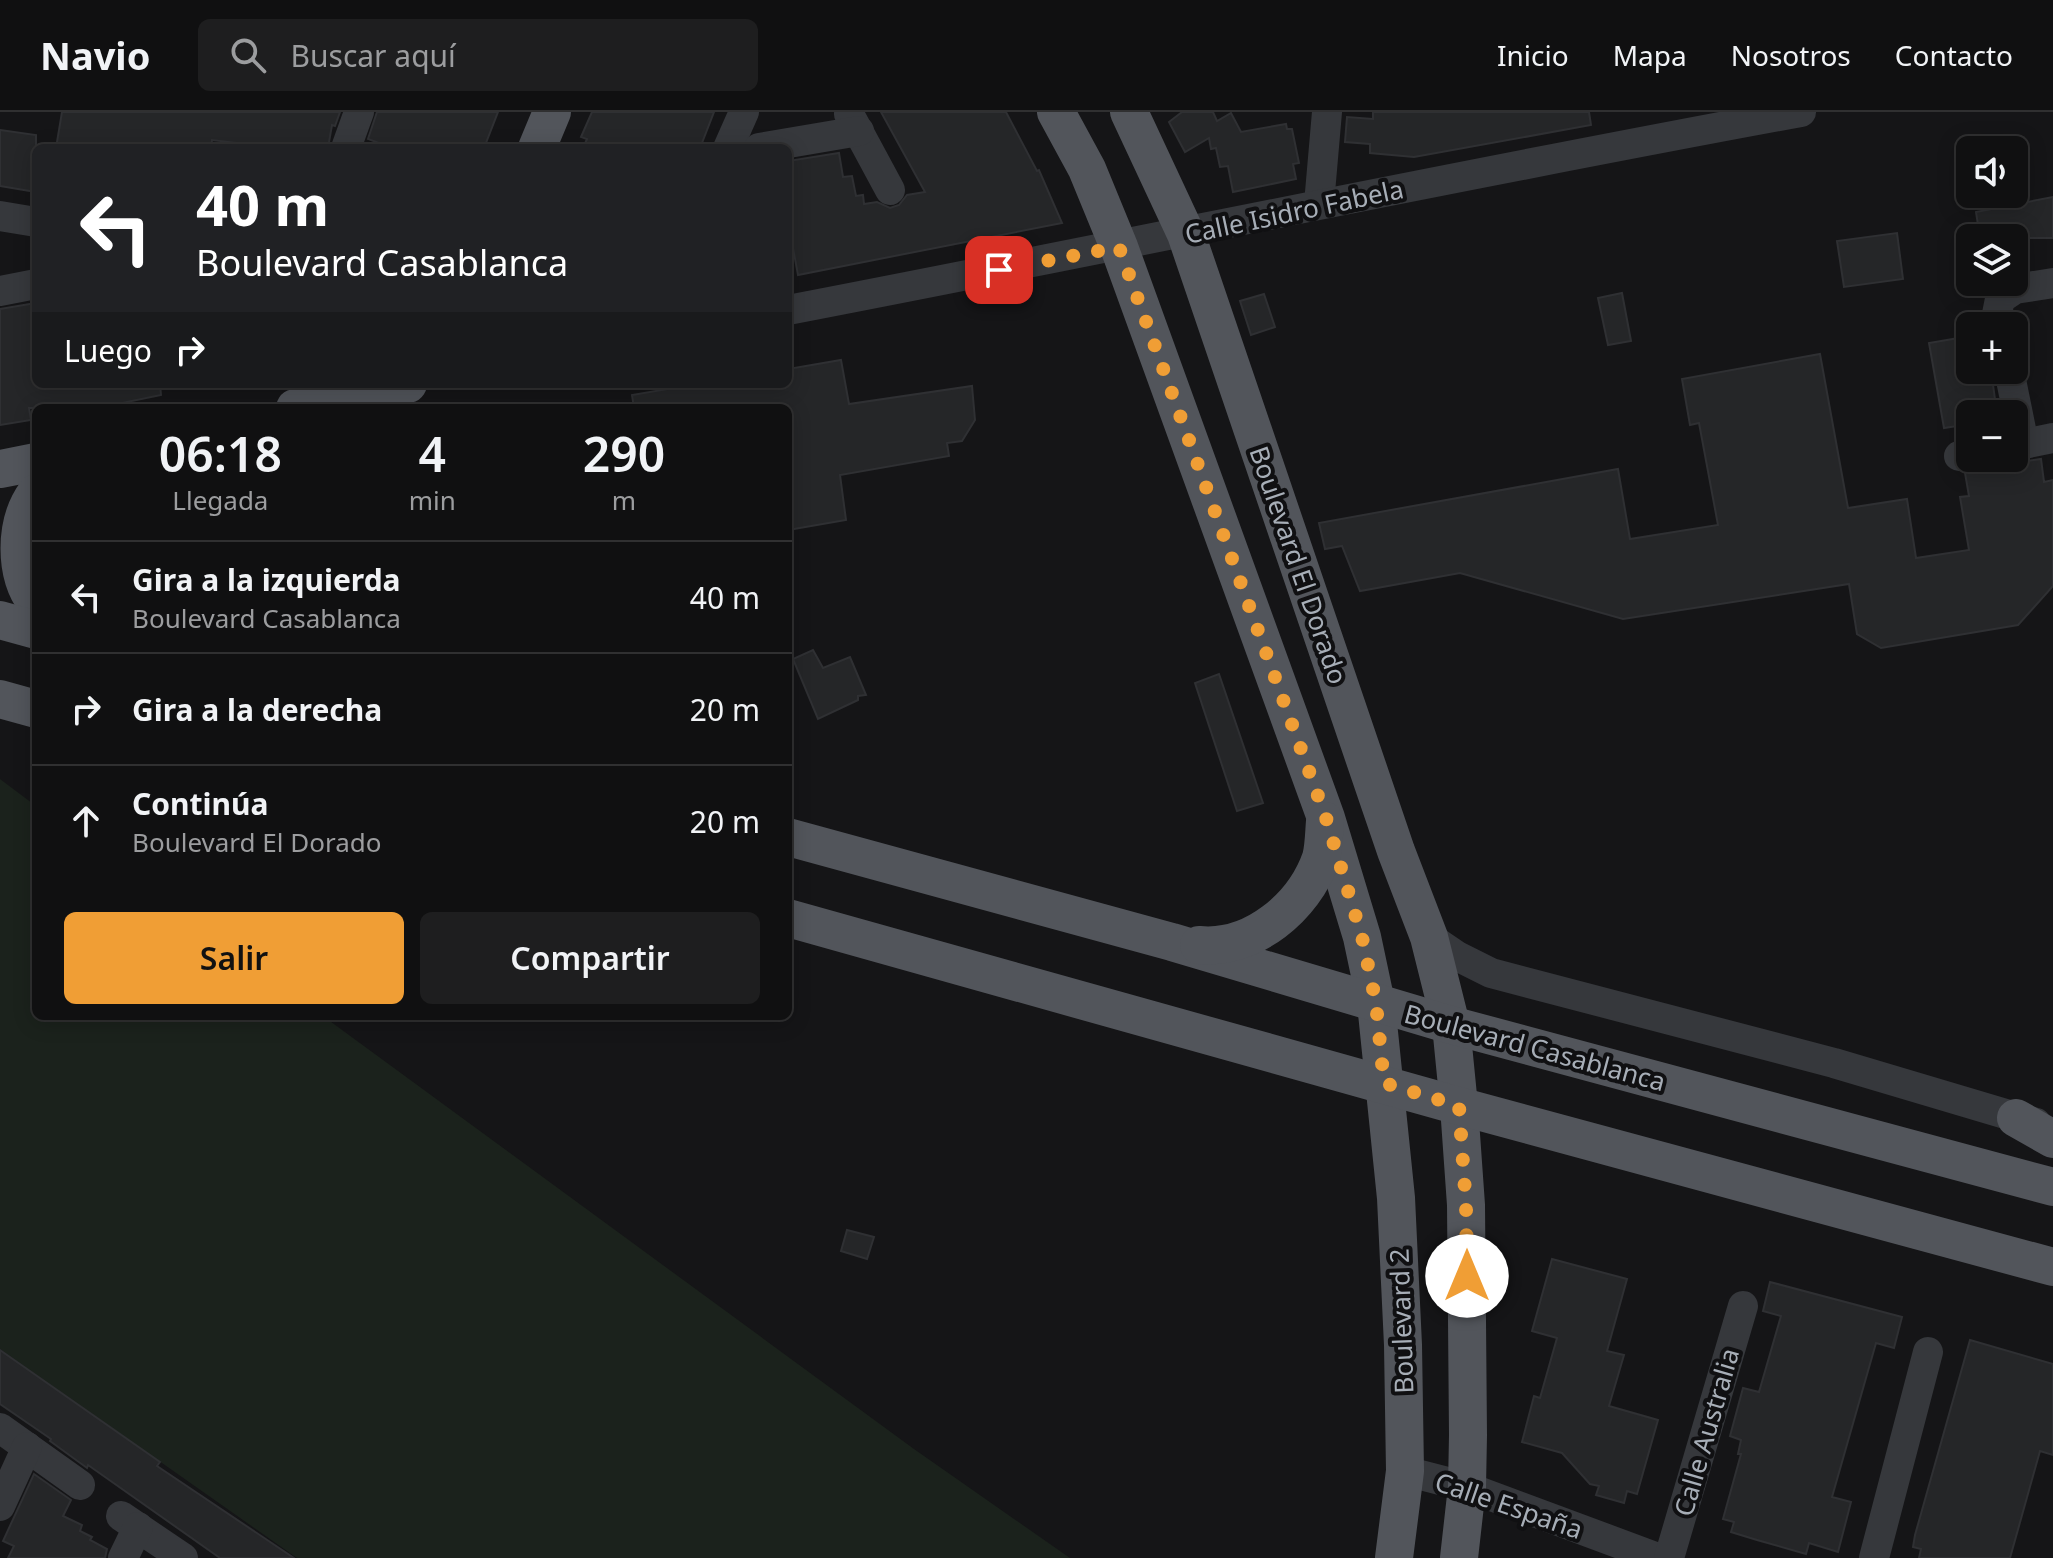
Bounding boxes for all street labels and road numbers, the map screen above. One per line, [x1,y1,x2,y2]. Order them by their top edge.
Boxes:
street label: Calle Isidro Fabela [1181,170,1407,252]
street label: Boulevard El Dorado [1241,441,1357,689]
street label: Boulevard Casablanca [1401,995,1669,1099]
street label: Boulevard 2 [1380,1248,1422,1394]
street label: Calle Australia [1665,1344,1747,1520]
street label: Calle España [1430,1463,1588,1547]

